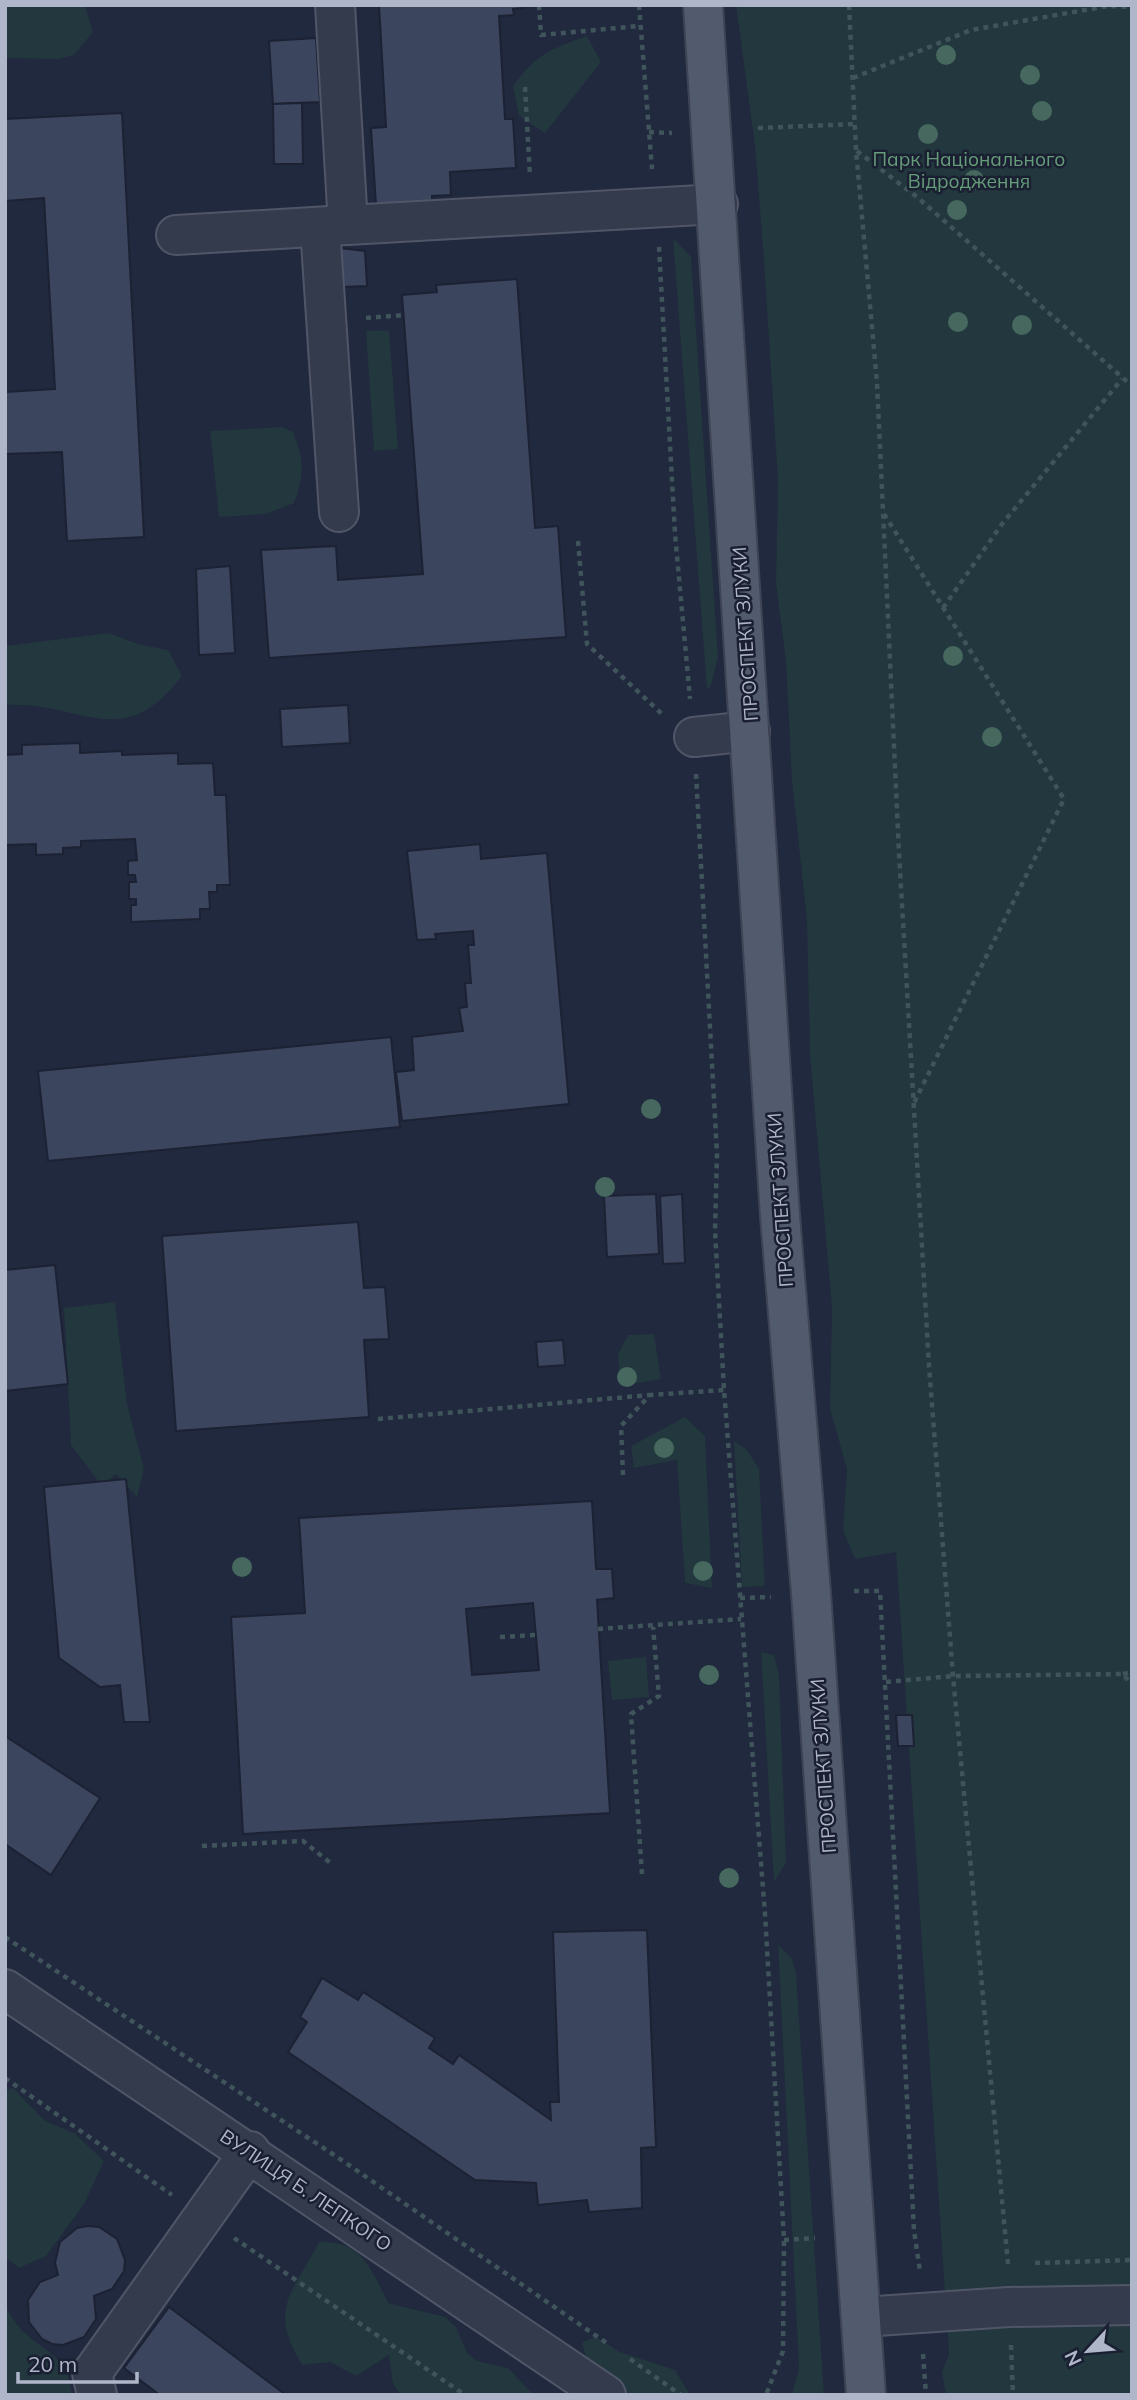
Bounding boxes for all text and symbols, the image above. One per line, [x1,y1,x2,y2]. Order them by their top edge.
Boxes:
park label: Парк Національного Відродження [873,147,1065,193]
street label: ПРОСПЕКТ ЗЛУКИ [727,546,763,722]
street label: ПРОСПЕКТ ЗЛУКИ [762,1112,798,1288]
street label: ПРОСПЕКТ ЗЛУКИ [805,1678,841,1854]
street label: ВУЛИЦЯ Б. ЛЕПКОГО [216,2124,396,2256]
north arrow [1053,2316,1123,2386]
scale bar [18,2340,136,2384]
text: N [1059,2347,1087,2370]
text: 20 m [28,2351,77,2377]

